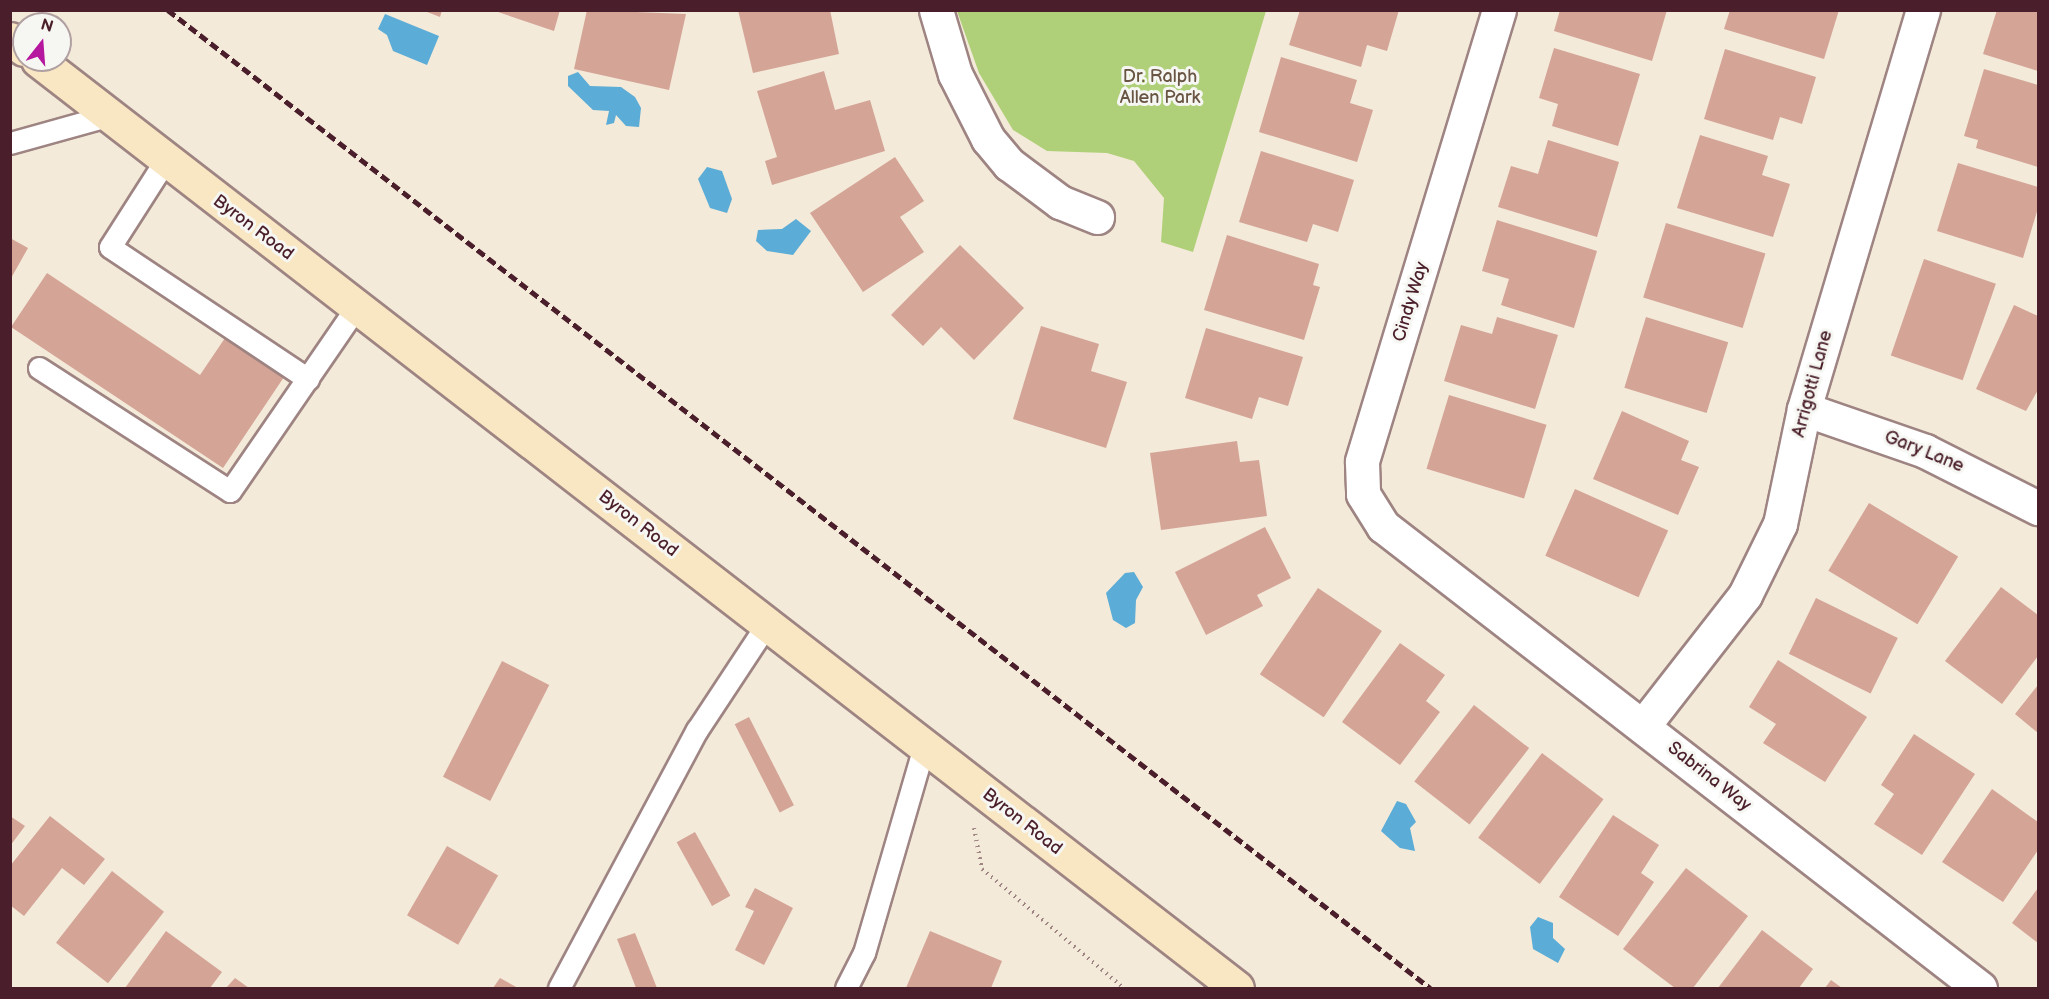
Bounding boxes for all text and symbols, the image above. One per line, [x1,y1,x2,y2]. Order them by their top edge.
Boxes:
north arrow [12,12,72,72]
text: N [38,15,55,37]
park label: Dr. Ralph Allen Park [1120,67,1200,110]
street label: Byron Road [208,191,298,265]
street label: Cindy Way [1388,259,1434,345]
street label: Arrigotti Lane [1788,328,1838,440]
street label: Gary Lane [1881,426,1967,478]
street label: Byron Road [594,486,682,562]
street label: Sabrina Way [1663,737,1755,817]
street label: Byron Road [978,784,1066,860]

